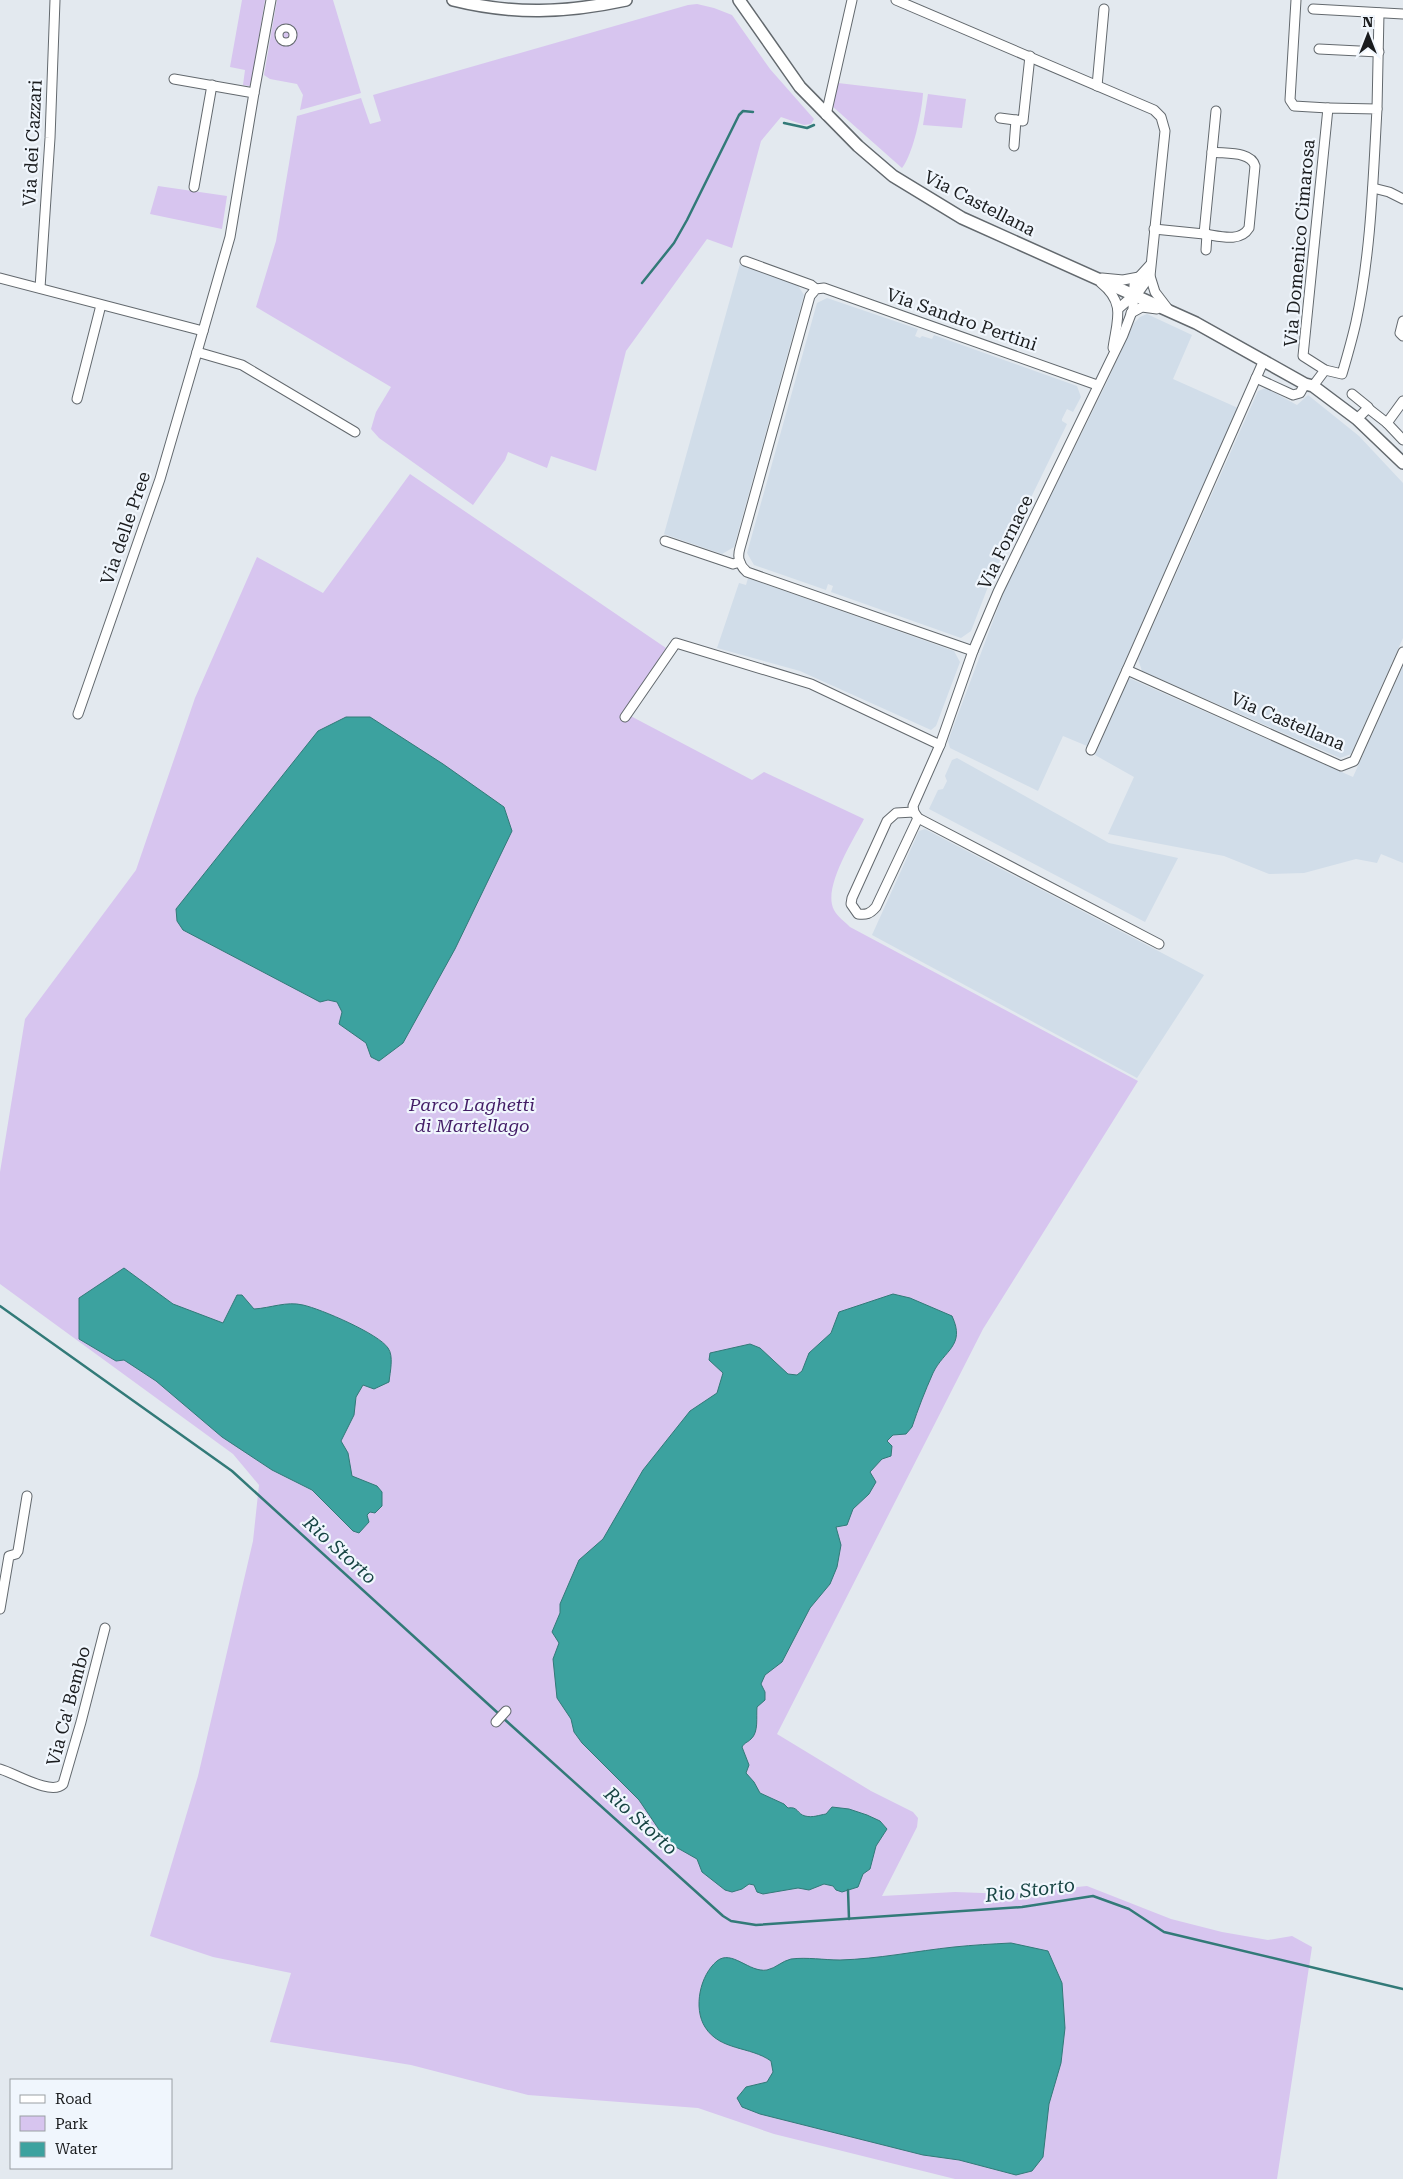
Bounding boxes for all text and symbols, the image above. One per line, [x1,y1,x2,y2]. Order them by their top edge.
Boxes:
north arrow [1343,10,1393,60]
text: N [1363,14,1374,30]
street label: Via dei Cazzari [18,79,46,207]
street label: Via Domenico Cimarosa [1279,138,1319,348]
street label: Via Castellana [921,166,1039,240]
street label: Via Sandro Pertini [884,283,1040,355]
street label: Via delle Pree [96,469,154,587]
street label: Via Fornace [973,491,1037,593]
street label: Via Castellana [1228,687,1349,755]
park label: Parco Laghetti di Martellago [408,1094,535,1136]
water label: Rio Storto [298,1511,381,1589]
street label: Via Ca' Bembo [42,1644,94,1768]
water label: Rio Storto [599,1782,682,1860]
water label: Rio Storto [983,1873,1076,1907]
legend [10,2079,172,2169]
text: Road [55,2090,92,2108]
text: Park [55,2115,89,2133]
text: Water [55,2140,97,2158]

